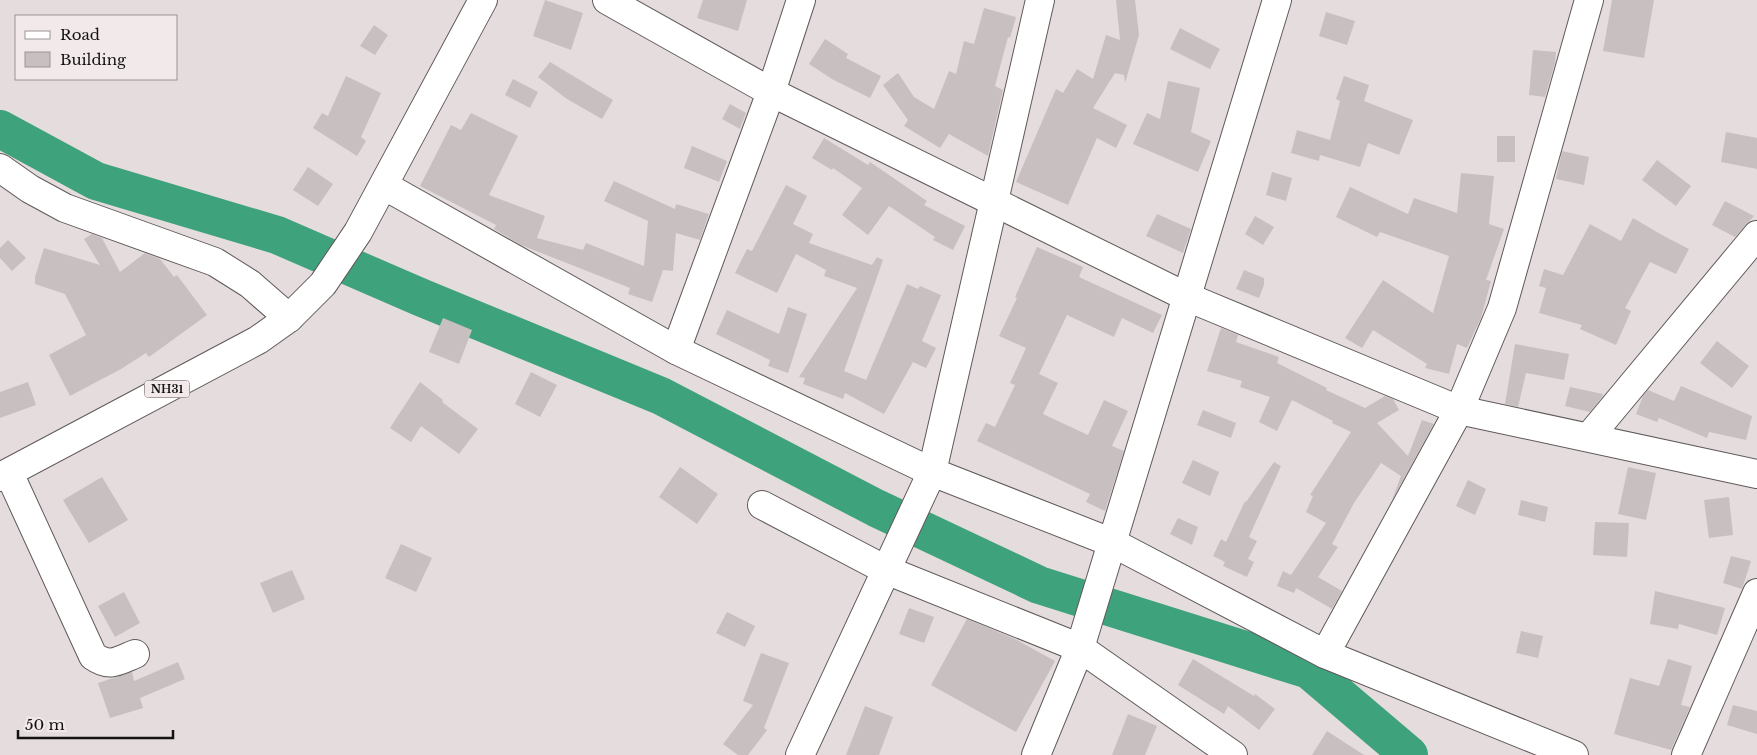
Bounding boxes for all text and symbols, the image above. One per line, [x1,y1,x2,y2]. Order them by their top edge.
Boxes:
legend [15,15,178,80]
text: Road [60,25,100,44]
text: Building [60,50,127,69]
road number: NH31 [144,380,190,398]
scale bar [18,708,172,740]
text: 50 m [25,715,65,734]

